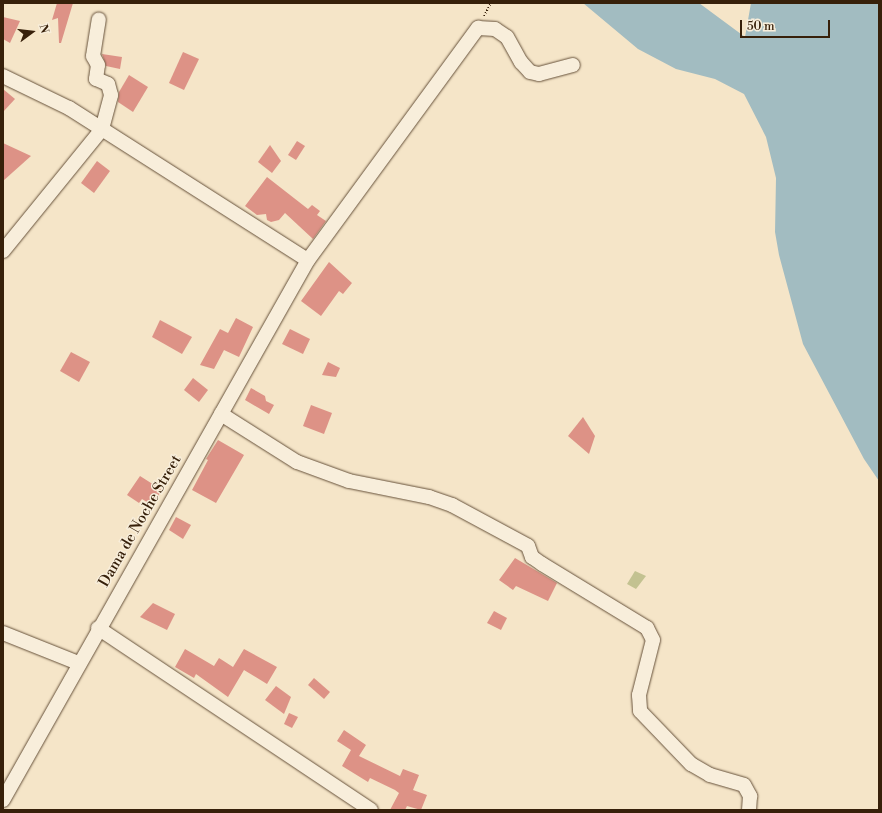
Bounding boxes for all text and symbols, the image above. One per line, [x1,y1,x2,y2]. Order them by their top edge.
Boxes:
north arrow [12,12,52,52]
scale bar [742,12,832,38]
text: 50 m [747,19,775,34]
text: N [36,23,51,35]
street label: Dama de Noche Street [95,452,185,590]

